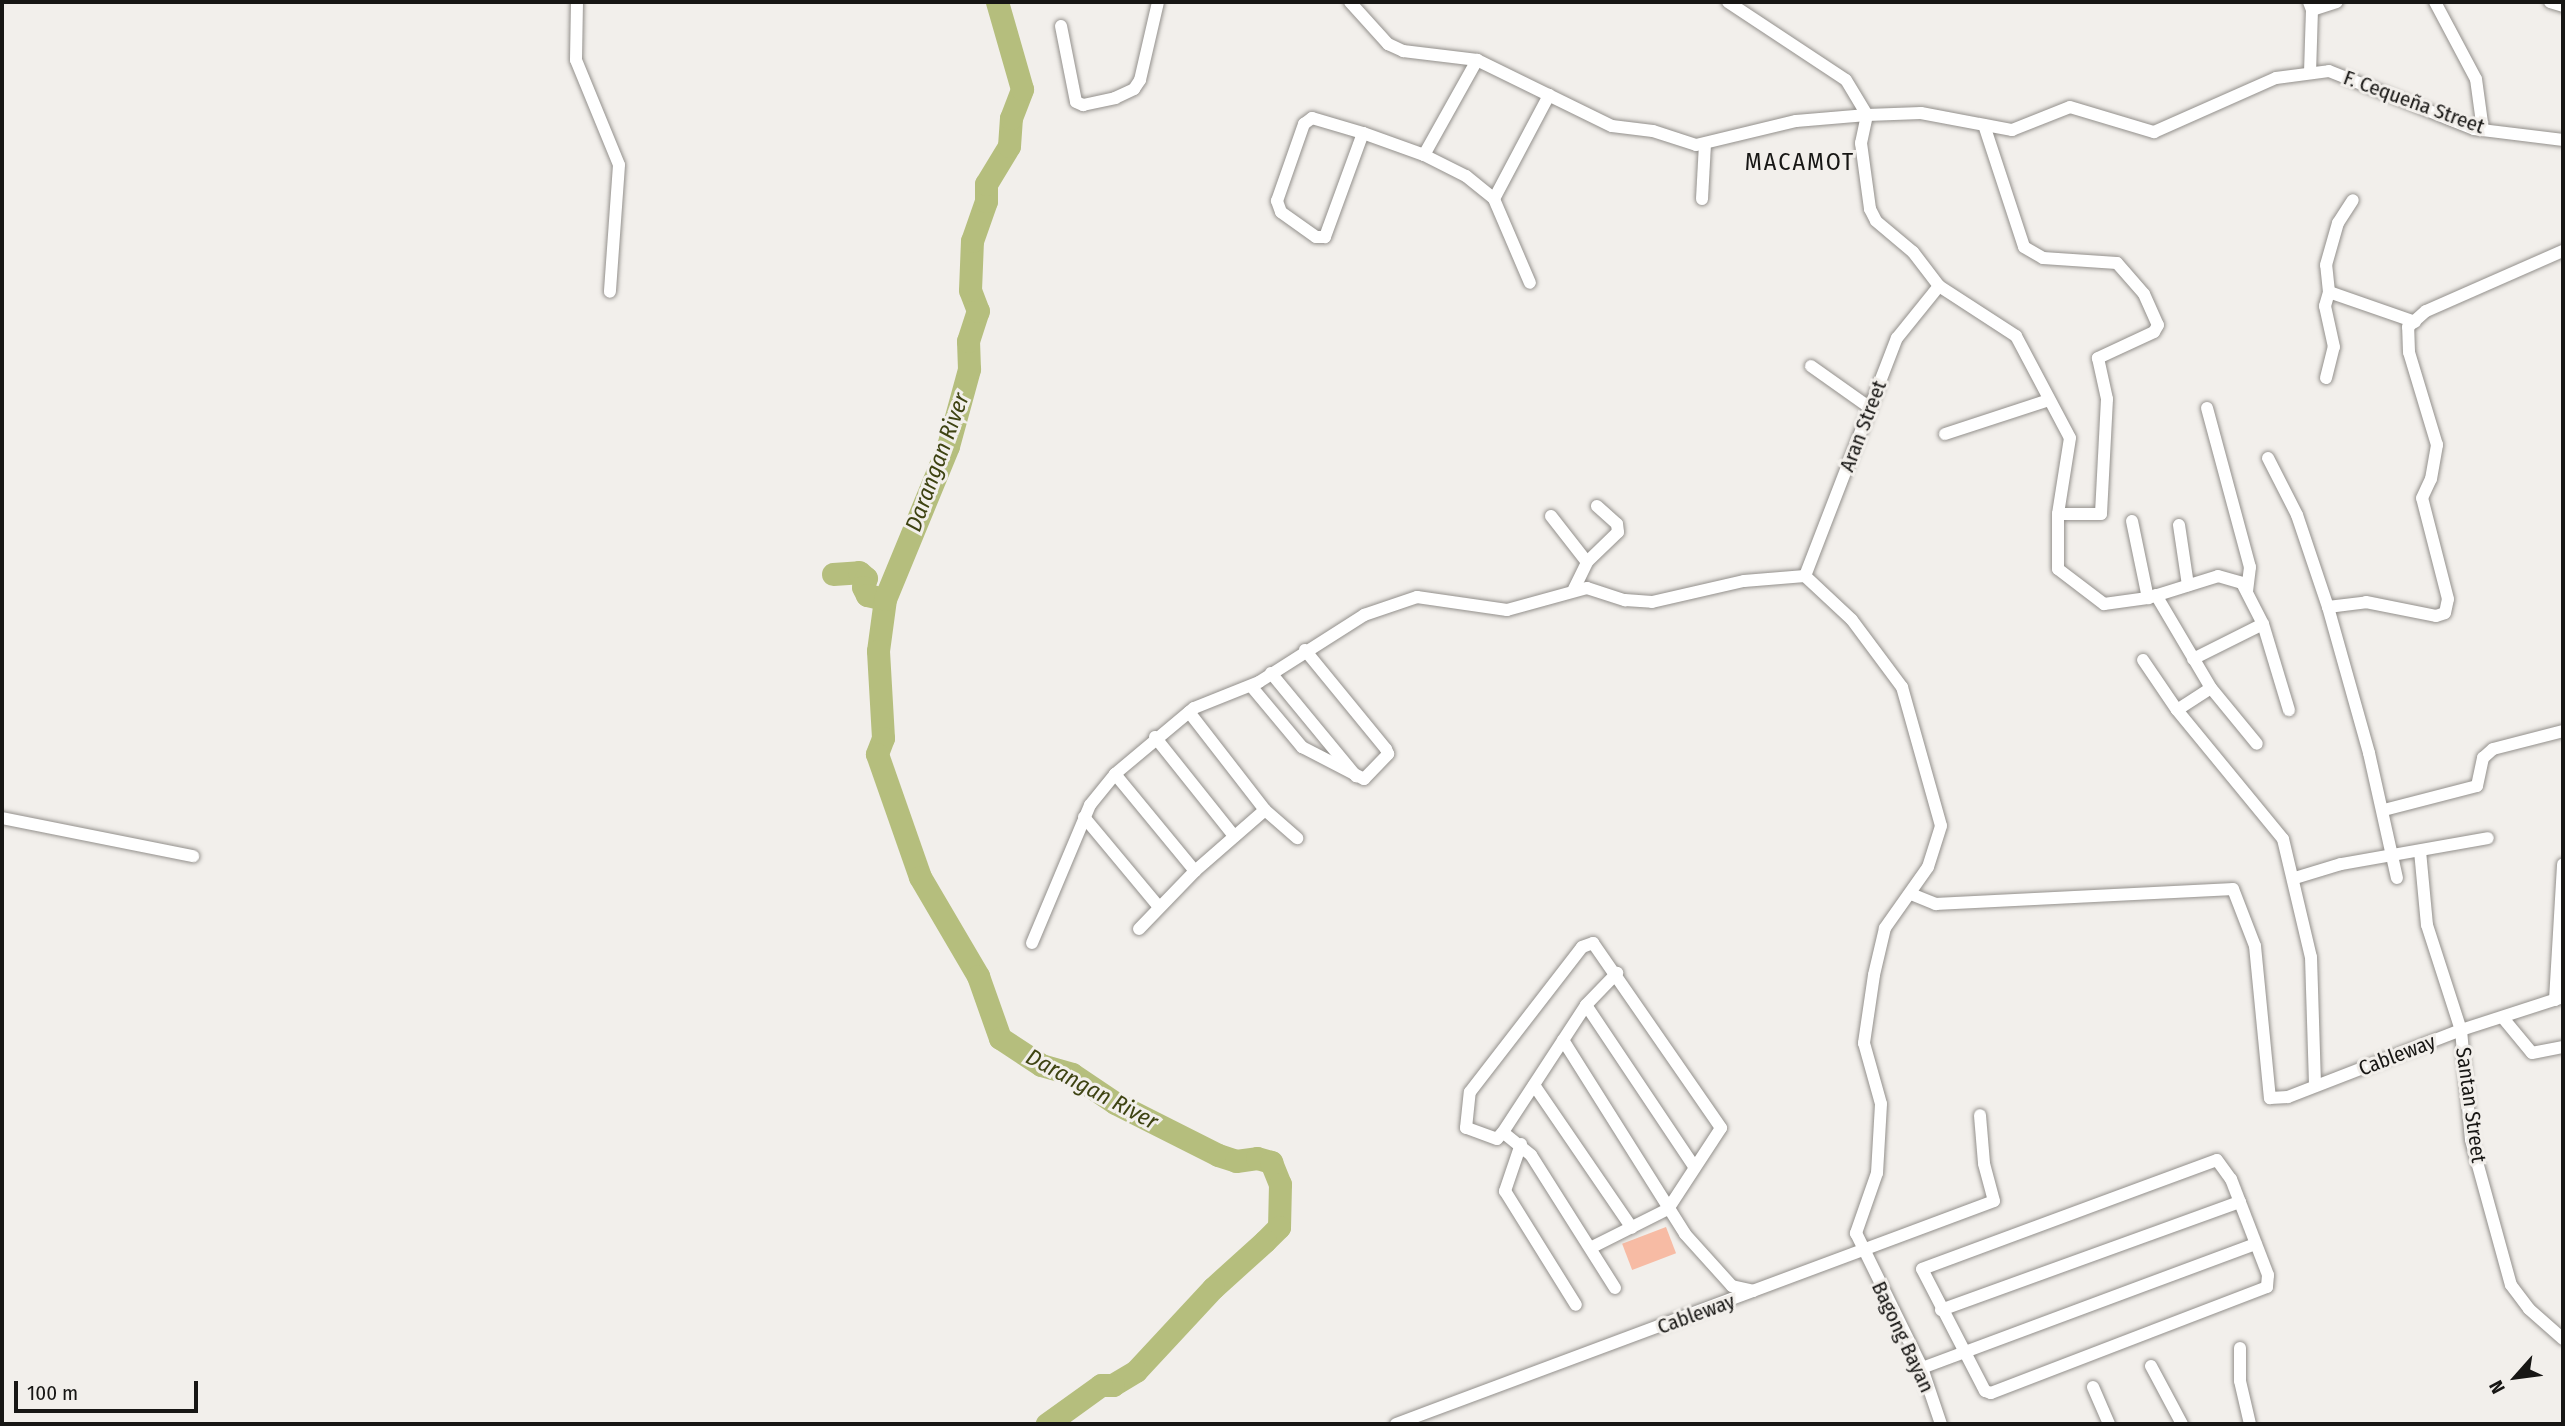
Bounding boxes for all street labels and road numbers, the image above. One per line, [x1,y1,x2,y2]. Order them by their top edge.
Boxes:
street label: F. Cequeña Street [2340,65,2488,139]
street label: Aran Street [1834,377,1892,475]
street label: Cableway [2355,1029,2439,1081]
street label: Santan Street [2450,1046,2492,1164]
street label: Bagong Bayan [1866,1277,1940,1397]
street label: Cableway [1654,1288,1738,1340]

